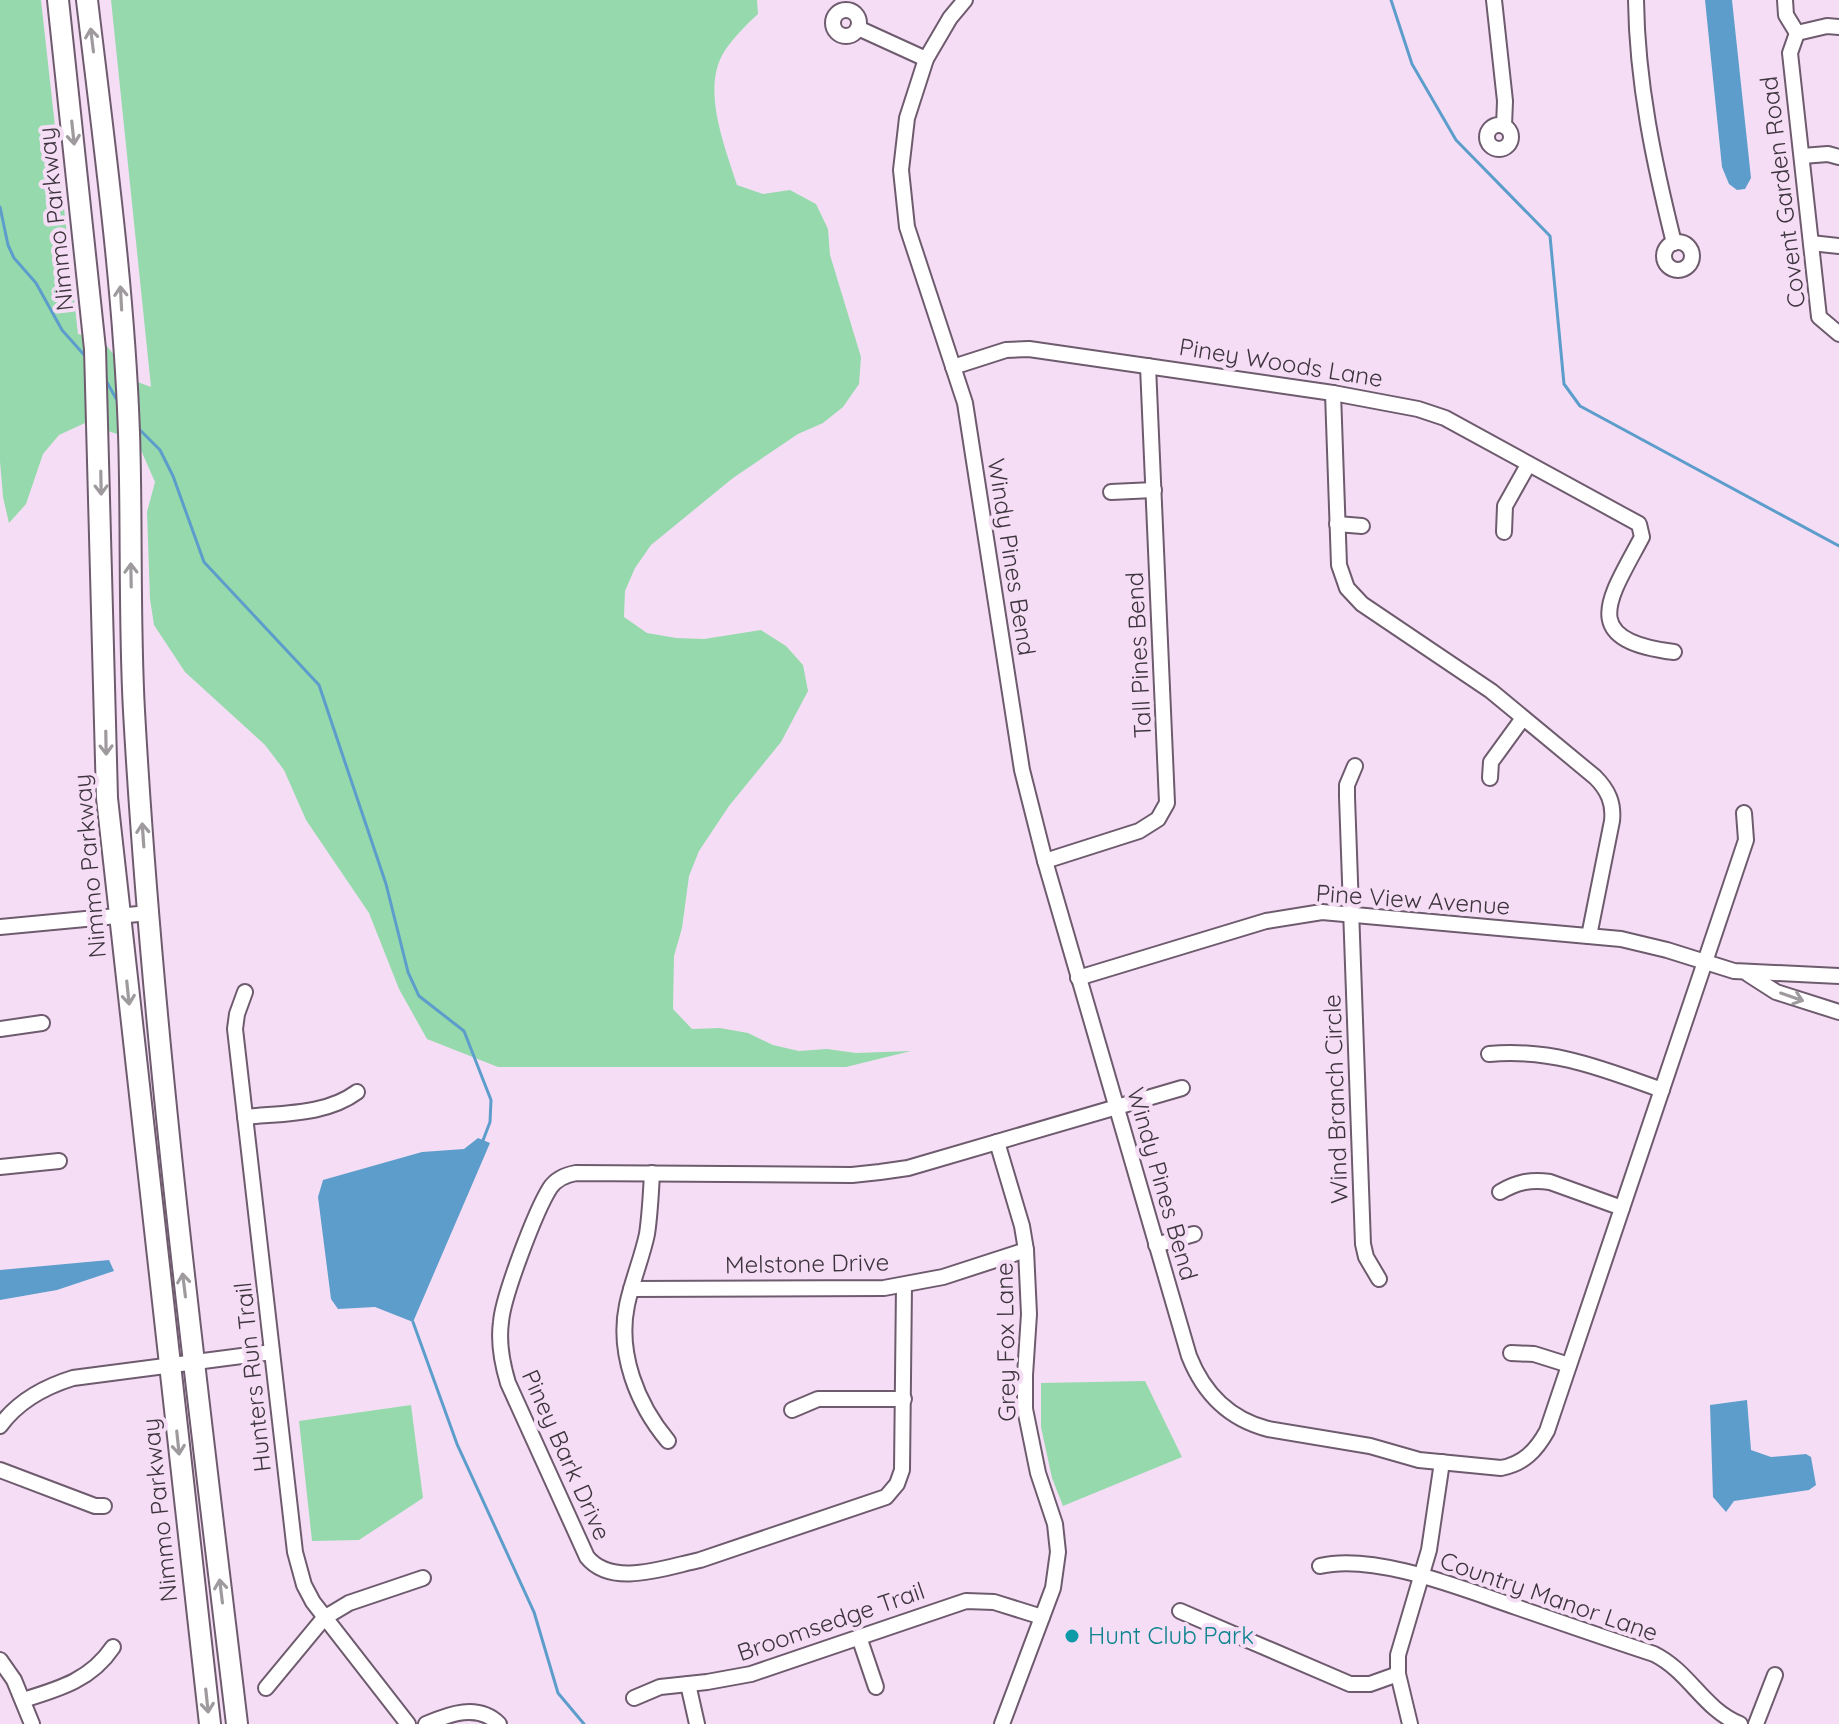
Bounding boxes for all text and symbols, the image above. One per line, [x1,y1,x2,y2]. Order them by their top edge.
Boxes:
one-way arrow [84,27,99,53]
street label: Covent Garden Road [1753,75,1811,310]
one-way arrow [65,119,80,146]
street label: Nimmo Parkway [30,126,80,312]
one-way arrow [113,285,128,312]
street label: Piney Woods Lane [1177,331,1385,393]
street label: Windy Pines Bend [982,456,1042,658]
one-way arrow [93,469,108,496]
one-way arrow [124,562,139,589]
street label: Tall Pines Bend [1119,571,1157,739]
one-way arrow [99,729,114,756]
street label: Nimmo Parkway [66,773,112,959]
one-way arrow [135,822,150,849]
street label: Pine View Avenue [1315,877,1511,921]
one-way arrow [121,979,136,1006]
one-way arrow [1779,991,1804,1006]
street label: Wind Branch Circle [1316,994,1354,1204]
street label: Windy Pines Bend [1121,1084,1205,1284]
street label: Melstone Drive [725,1247,889,1279]
street label: Grey Fox Lane [989,1262,1021,1422]
one-way arrow [177,1272,192,1299]
street label: Hunters Run Trail [227,1281,277,1473]
street label: Piney Bark Drive [516,1365,618,1545]
street label: Nimmo Parkway [134,1417,184,1603]
one-way arrow [171,1429,186,1456]
street label: Country Manor Lane [1436,1545,1662,1647]
street label: Broomsedge Trail [733,1575,928,1667]
one-way arrow [214,1578,229,1605]
place label: Hunt Club Park [1088,1620,1254,1650]
marker: Hunt Club Park [1063,1627,1081,1645]
one-way arrow [200,1687,215,1714]

